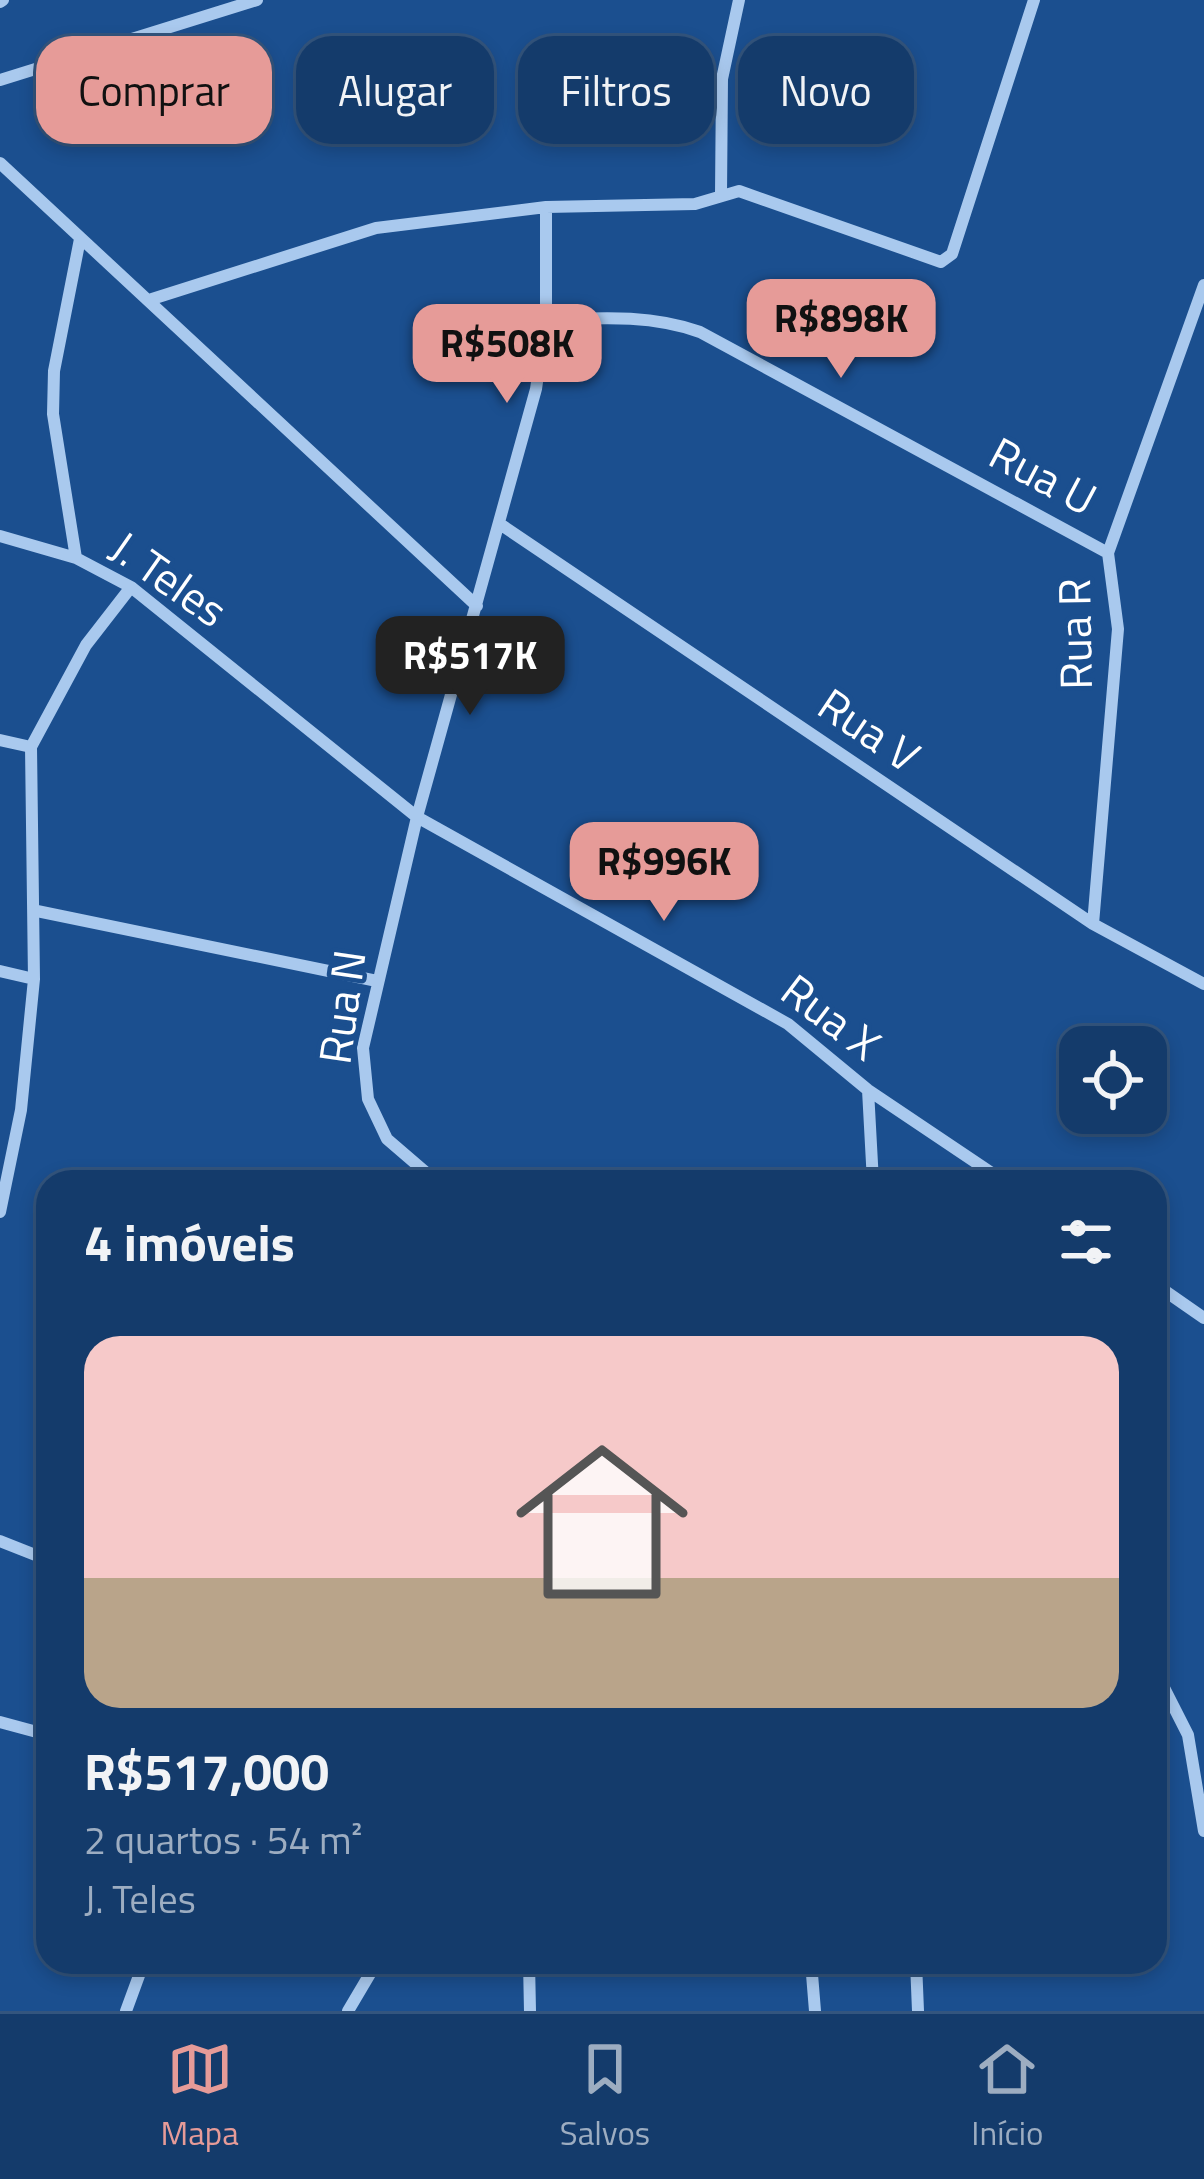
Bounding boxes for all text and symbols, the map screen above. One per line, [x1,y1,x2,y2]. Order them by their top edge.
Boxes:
chip: Comprar [36,36,272,144]
chip: Alugar [296,36,494,144]
chip: Filtros [518,36,714,144]
chip: Novo [738,36,914,144]
pin: R$898K [743,279,939,381]
text: R$898K [774,288,908,347]
pin: R$508K [409,304,605,406]
text: R$508K [440,313,574,372]
street label: Rua U [978,419,1109,532]
street label: J. Teles [97,513,242,643]
street label: Rua R [1039,578,1109,690]
pin: R$517K [372,616,568,718]
text: R$517K [403,625,537,684]
street label: Rua V [805,670,934,788]
pin: R$996K [566,822,762,924]
text: R$996K [597,831,731,890]
street label: Rua N [299,946,383,1068]
street label: Rua X [768,956,896,1076]
map controls [1059,1026,1167,1134]
button: locate [1059,1026,1167,1134]
text: 4 imóveis [84,1203,295,1281]
icon: filters [1053,1209,1119,1275]
icon: home [494,1414,710,1630]
text: R$517,000 [84,1732,329,1810]
text: 2 quartos · 54 m² [84,1810,363,1869]
text: J. Teles [84,1869,196,1928]
tab: Mapa [161,2036,239,2158]
tab: Salvos [560,2036,650,2158]
tab: Início [971,2036,1043,2158]

